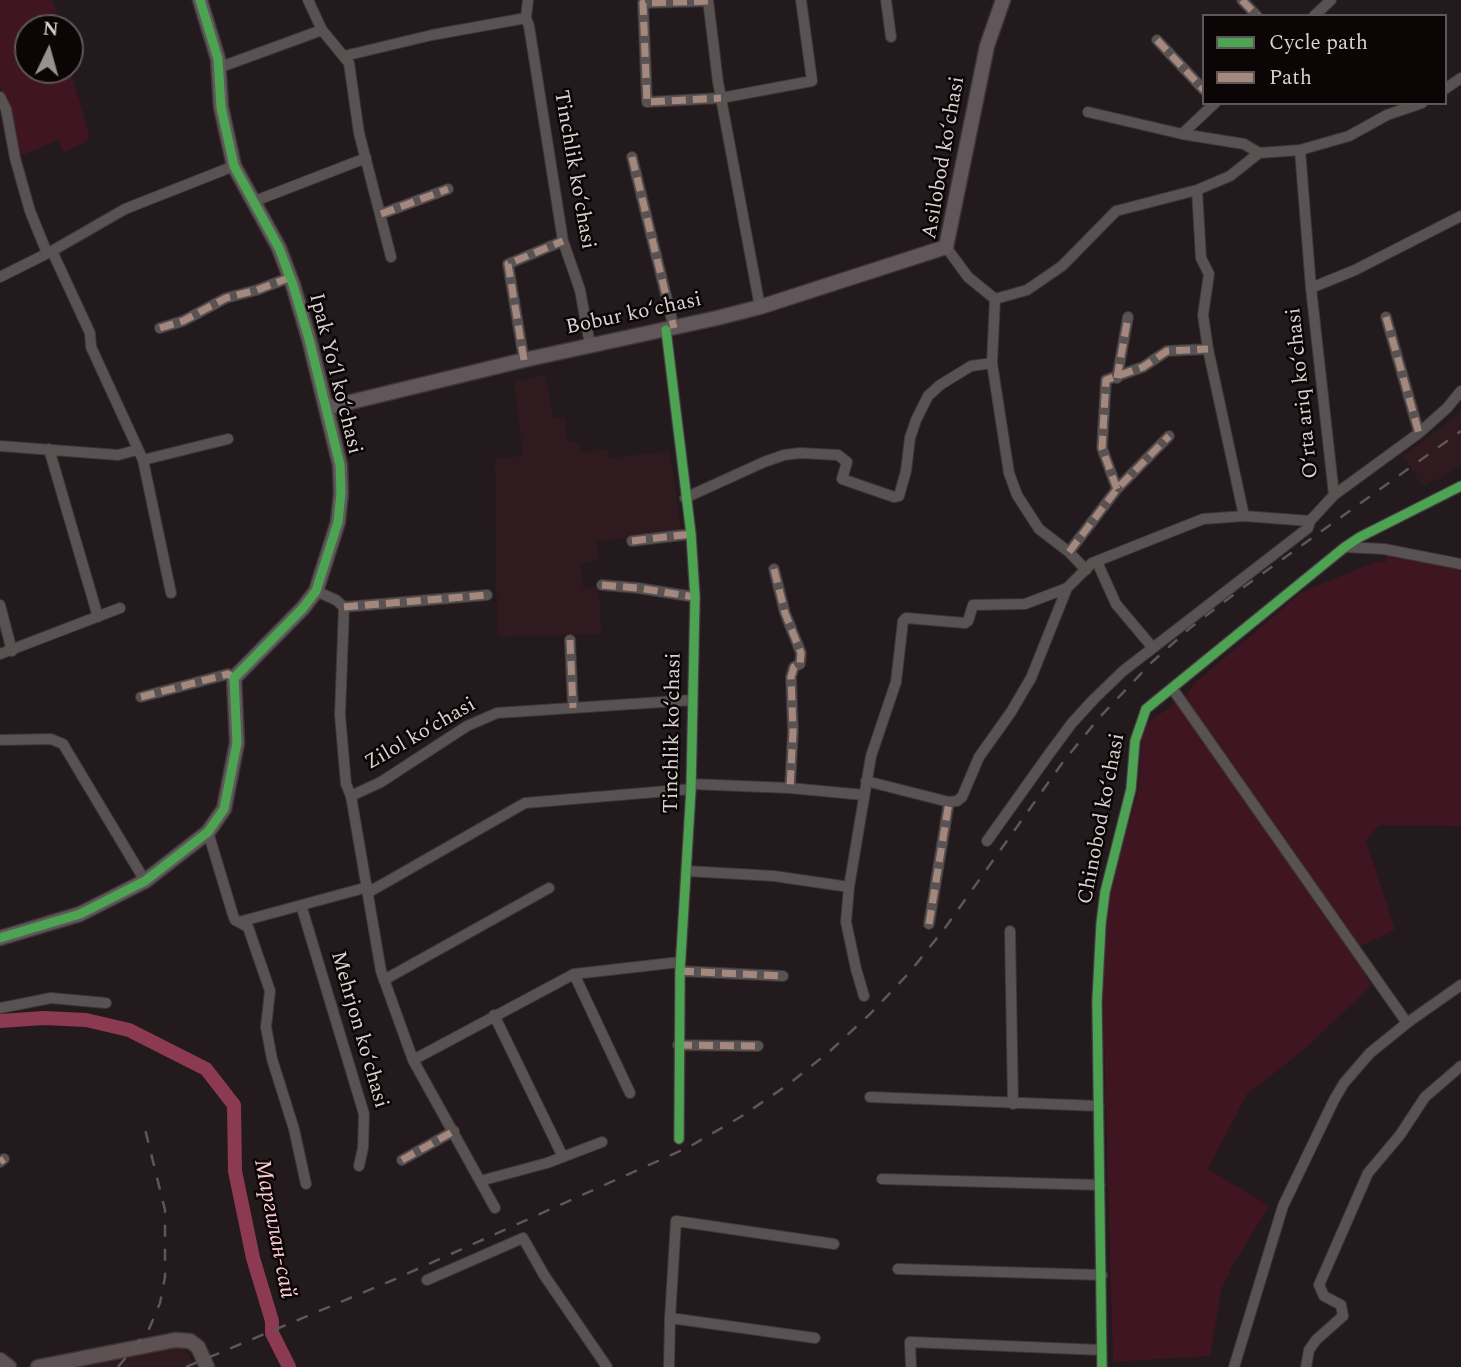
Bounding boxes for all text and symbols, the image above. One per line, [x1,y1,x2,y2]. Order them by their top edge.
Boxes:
north arrow [14,14,84,84]
text: N [42,14,60,45]
legend [1202,14,1447,105]
text: Cycle path [1269,27,1368,59]
text: Path [1269,62,1312,94]
street label: Asilobod koʻchasi [918,75,972,241]
street label: Tinchlik koʻchasi [547,89,599,251]
street label: Bobur koʻchasi [564,288,704,342]
street label: Ipak Yoʻl koʻchasi [302,291,366,457]
street label: Oʻrta ariq koʻchasi [1282,306,1326,480]
street label: Tinchlik koʻchasi [660,652,688,814]
street label: Zilol ko‘chasi [361,693,481,777]
street label: Chinobod koʻchasi [1074,731,1132,907]
street label: Mehrjon koʻchasi [324,949,392,1111]
water label: Маргилан-сай [246,1157,300,1301]

